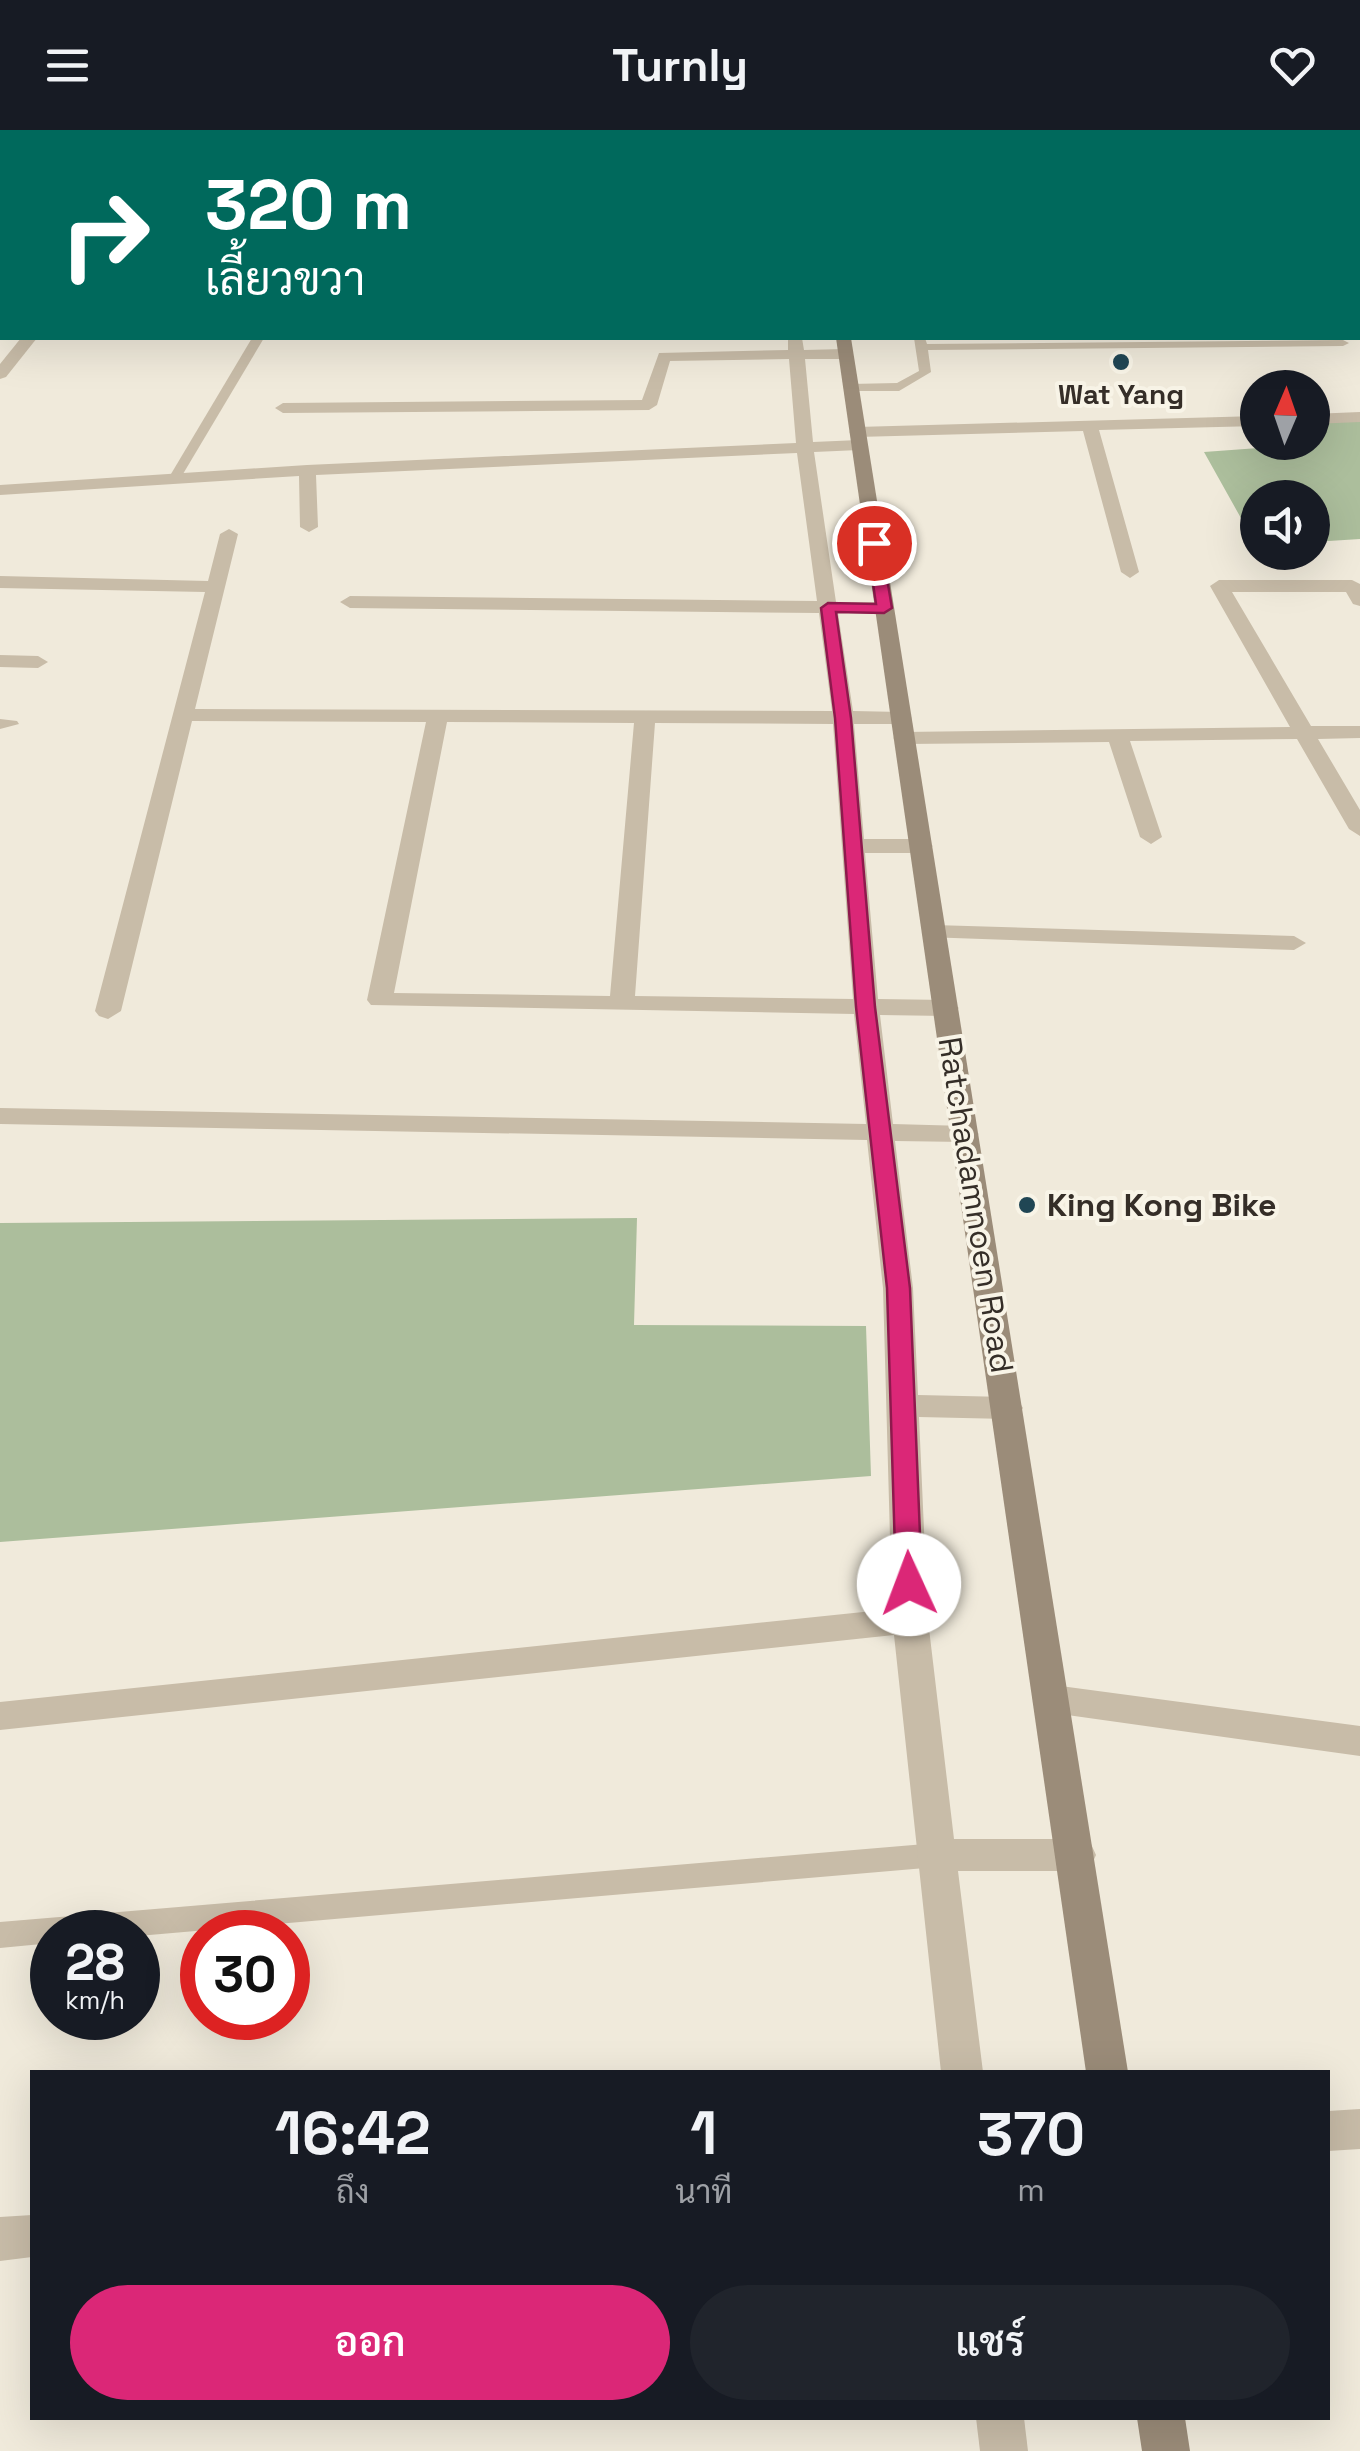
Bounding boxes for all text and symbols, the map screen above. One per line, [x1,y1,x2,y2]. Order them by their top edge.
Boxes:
text: Turnly [612,37,748,94]
icon: menu [40,38,95,93]
icon: heart [1265,38,1320,93]
text: 320 m [205,160,412,249]
icon: right [40,170,170,300]
text: เลี้ยวขวา [205,251,365,308]
marker: Wat Yang [1110,351,1132,373]
north arrow [1240,370,1330,460]
map controls [1240,370,1330,570]
place label: Wat Yang [1058,376,1184,412]
button: sound [1240,480,1330,570]
pin [832,501,917,586]
icon: arrive [847,516,902,571]
street label: Ratchadamnoen Road [930,1034,1022,1376]
place label: King Kong Bike [1047,1185,1277,1225]
marker: King Kong Bike [1016,1194,1038,1216]
position arrow [857,1532,961,1636]
speed limit sign: 30 [180,1910,310,2040]
text: 28 [65,1931,125,1995]
text: km/h [65,1984,125,2016]
text: 16:42 [275,2095,431,2172]
text: 1 [690,2095,717,2172]
text: 370 [977,2096,1085,2173]
text: m [1017,2170,1045,2210]
text: ถึง [336,2172,369,2212]
text: นาที [675,2172,732,2212]
button: ออก [70,2285,670,2400]
button: แชร์ [690,2285,1290,2400]

